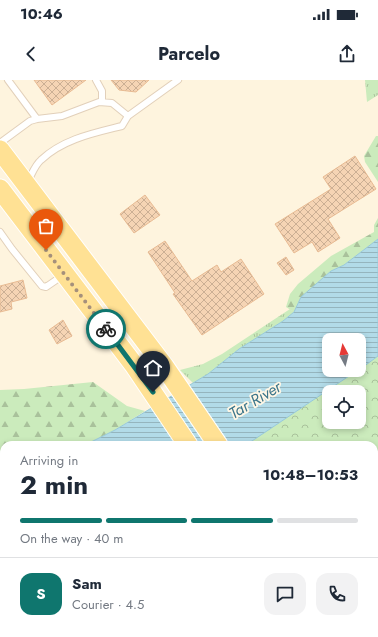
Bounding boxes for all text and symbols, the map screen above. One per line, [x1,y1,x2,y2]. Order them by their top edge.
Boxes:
text: 10:46 [20,3,63,25]
text: Parcelo [158,41,220,67]
icon: back [20,43,42,65]
icon: share [336,43,358,65]
pin [29,209,63,250]
icon: bag [35,215,57,237]
courier [86,309,126,349]
icon: bike [95,318,117,340]
north arrow [322,333,366,377]
map controls [322,333,366,429]
pin [136,351,170,392]
icon: home [142,357,164,379]
water label: Tar River [225,375,287,425]
button: locate [322,385,366,429]
text: Arriving in [20,451,78,470]
text: 10:48–10:53 [263,464,358,486]
text: 2 min [20,466,88,504]
text: On the way · 40 m [20,529,123,548]
text: Sam [72,573,102,595]
button: chat [264,573,306,615]
button: phone [316,573,358,615]
text: S [36,583,46,605]
text: Courier · 4.5 [72,595,144,614]

